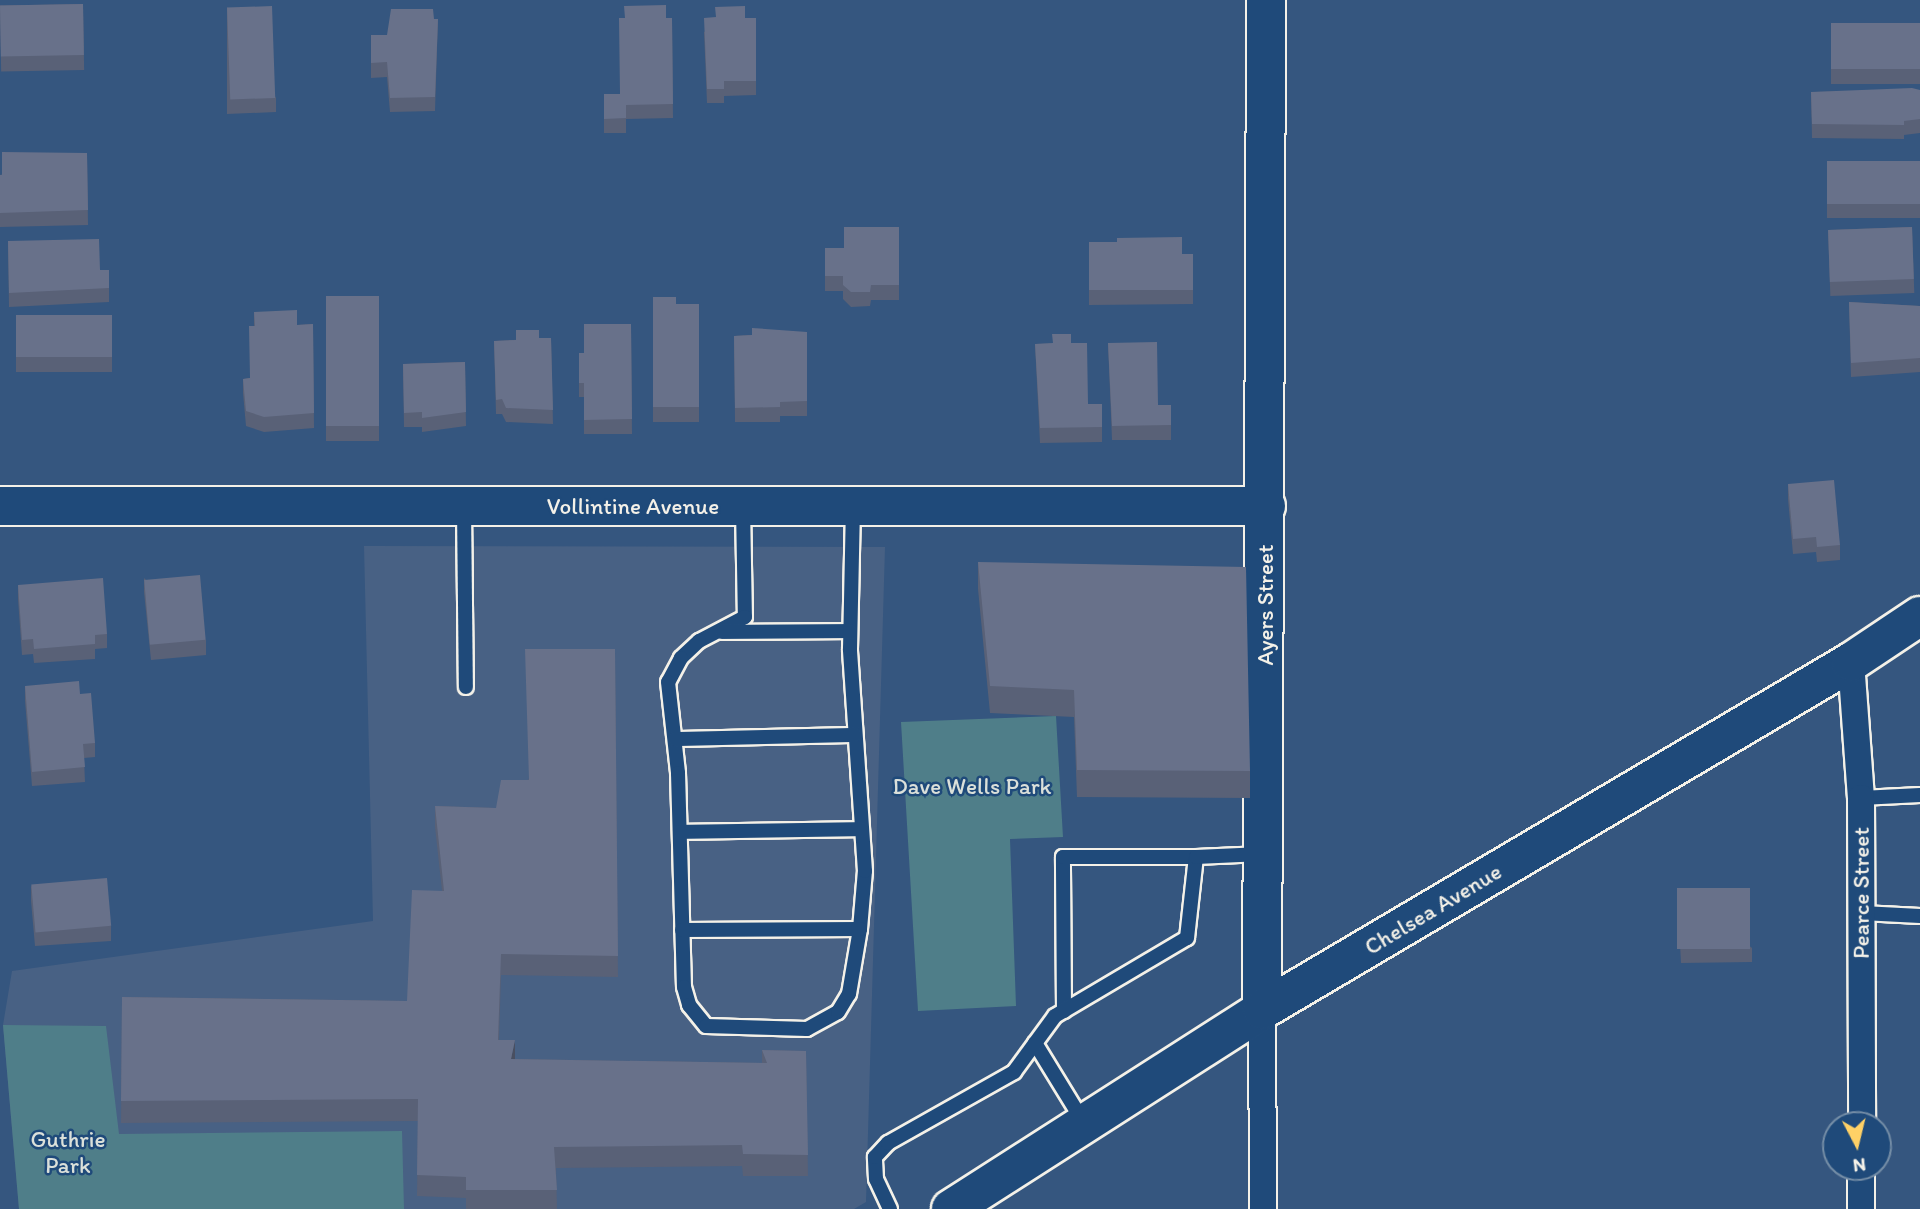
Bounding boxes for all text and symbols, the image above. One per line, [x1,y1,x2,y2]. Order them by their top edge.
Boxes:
street label: Vollintine Avenue [547,492,719,520]
street label: Ayers Street [1251,544,1279,666]
park label: Dave Wells Park [893,772,1051,800]
street label: Pearce Street [1847,827,1875,959]
street label: Chelsea Avenue [1359,857,1507,961]
north arrow [1822,1111,1892,1181]
park label: Guthrie Park [30,1125,106,1179]
text: N [1852,1153,1867,1178]

